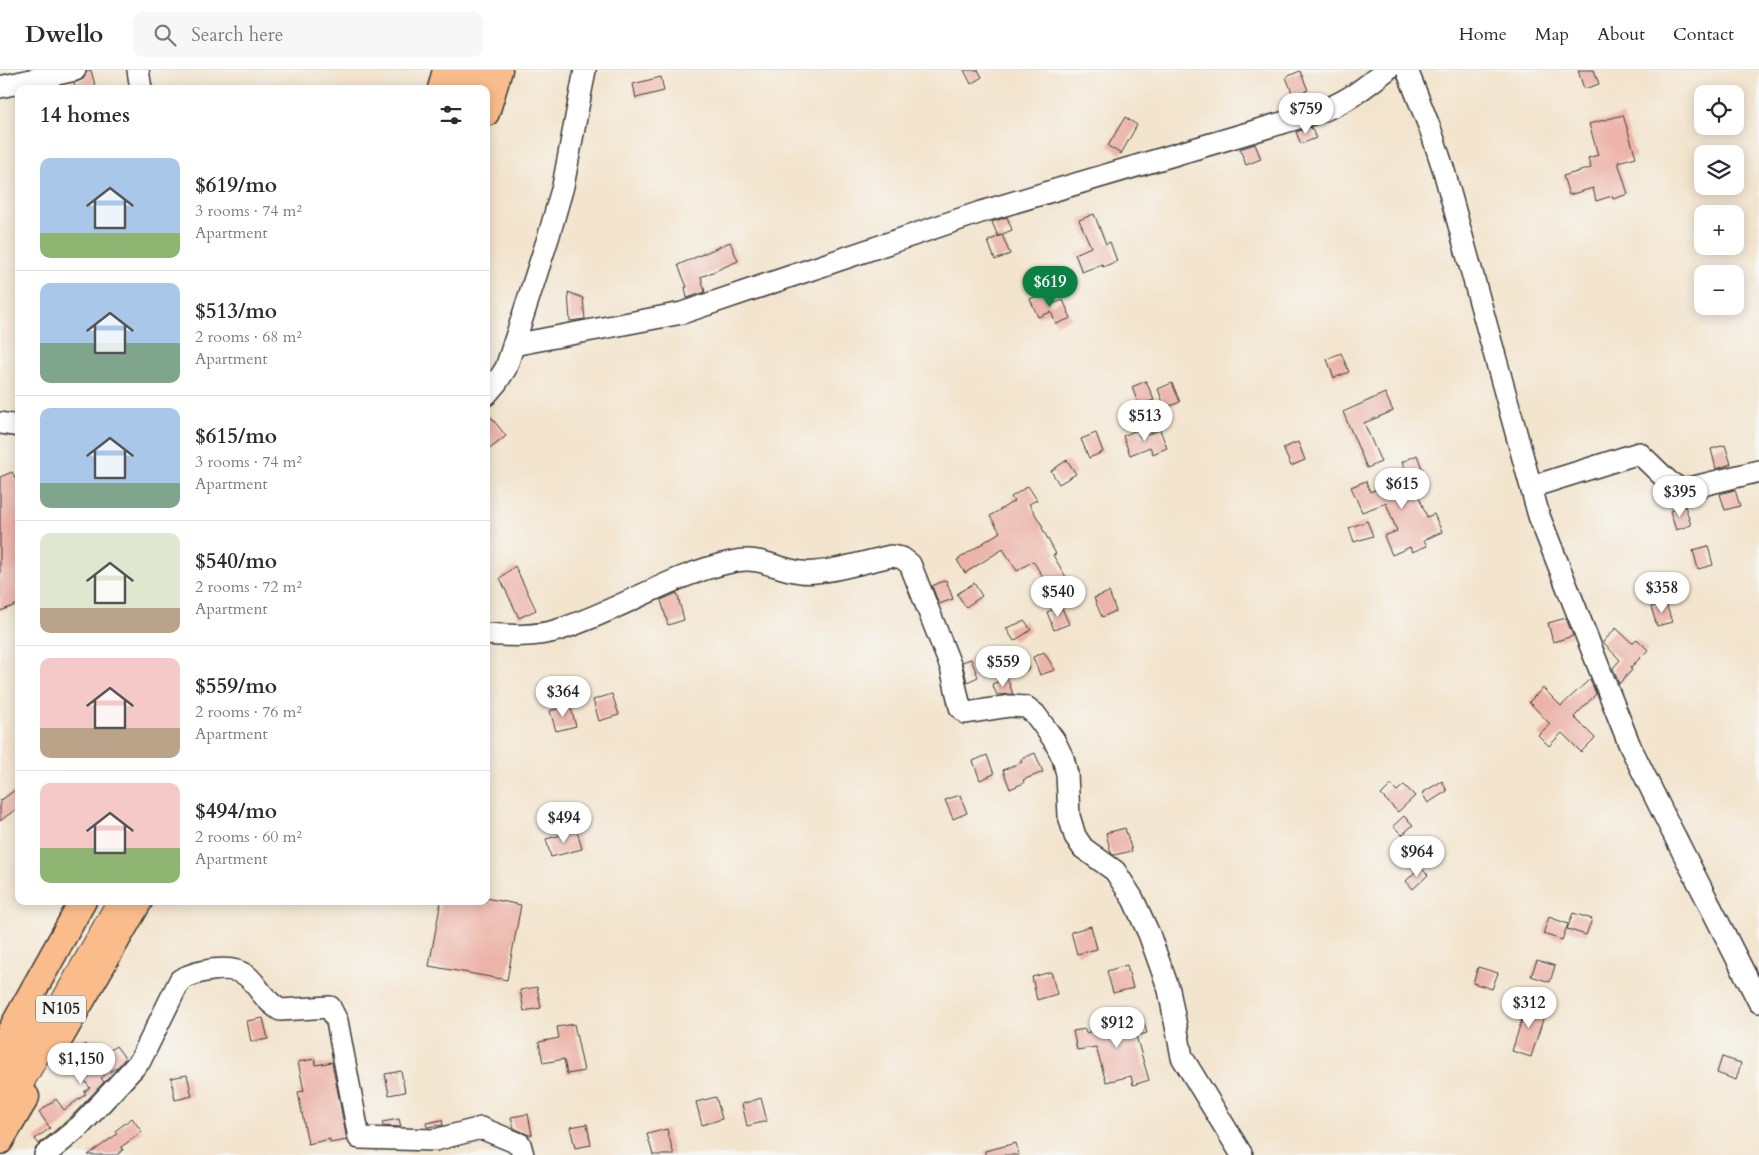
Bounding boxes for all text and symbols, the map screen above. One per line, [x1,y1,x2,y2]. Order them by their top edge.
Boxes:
search box [133,12,483,57]
text: Dwello [25,18,103,51]
icon: search [151,21,179,49]
text: Search here [191,22,283,48]
text: Home [1459,22,1507,47]
text: Map [1535,22,1569,47]
text: About [1597,22,1645,47]
text: Contact [1673,22,1734,47]
map controls [1694,85,1744,315]
button: locate [1694,85,1744,135]
pin: $759 [1276,92,1336,135]
text: $759 [1290,98,1322,120]
text: 14 homes [40,101,130,130]
icon: filters [437,101,465,129]
button: layers [1694,145,1744,195]
text: $619/mo [195,171,277,200]
icon: home [80,178,140,238]
text: 3 rooms · 74 m² [195,200,302,222]
button: + [1694,205,1744,255]
text: Apartment [195,222,268,244]
button: − [1694,265,1744,315]
pin: $619 [1020,266,1080,308]
text: $619 [1034,271,1066,293]
text: $513/mo [195,297,277,326]
icon: home [80,303,140,363]
text: 2 rooms · 68 m² [195,326,302,348]
text: Apartment [195,348,268,370]
pin: $513 [1115,400,1175,442]
text: $513 [1129,405,1161,427]
text: $615/mo [195,422,277,451]
icon: home [80,428,140,488]
text: 3 rooms · 74 m² [195,451,302,473]
pin: $615 [1372,468,1432,510]
text: Apartment [195,473,268,495]
text: $615 [1386,473,1418,495]
pin: $395 [1650,476,1710,518]
text: $395 [1664,481,1696,503]
text: $540/mo [195,547,277,576]
icon: home [80,553,140,613]
pin: $358 [1632,572,1692,614]
text: 2 rooms · 72 m² [195,576,302,598]
pin: $540 [1028,576,1088,618]
text: $358 [1646,577,1678,599]
text: $540 [1042,581,1074,603]
text: Apartment [195,598,268,620]
pin: $559 [973,646,1033,688]
text: $559 [987,651,1019,673]
text: $559/mo [195,672,277,701]
pin: $364 [533,676,593,718]
icon: home [80,678,140,738]
text: $364 [547,681,579,703]
text: 2 rooms · 76 m² [195,701,302,723]
text: Apartment [195,723,268,745]
text: $494/mo [195,797,277,826]
pin: $494 [534,802,594,844]
icon: home [80,803,140,863]
text: $494 [548,807,580,829]
text: 2 rooms · 60 m² [195,826,302,848]
pin: $964 [1387,836,1447,878]
text: $964 [1401,841,1433,863]
text: Apartment [195,848,268,870]
pin: $312 [1499,986,1559,1029]
text: $312 [1513,992,1545,1014]
road number: N105 [36,996,86,1022]
pin: $912 [1087,1006,1147,1049]
text: $912 [1101,1012,1133,1034]
pin: $1,150 [40,1042,122,1085]
text: $1,150 [58,1048,104,1070]

